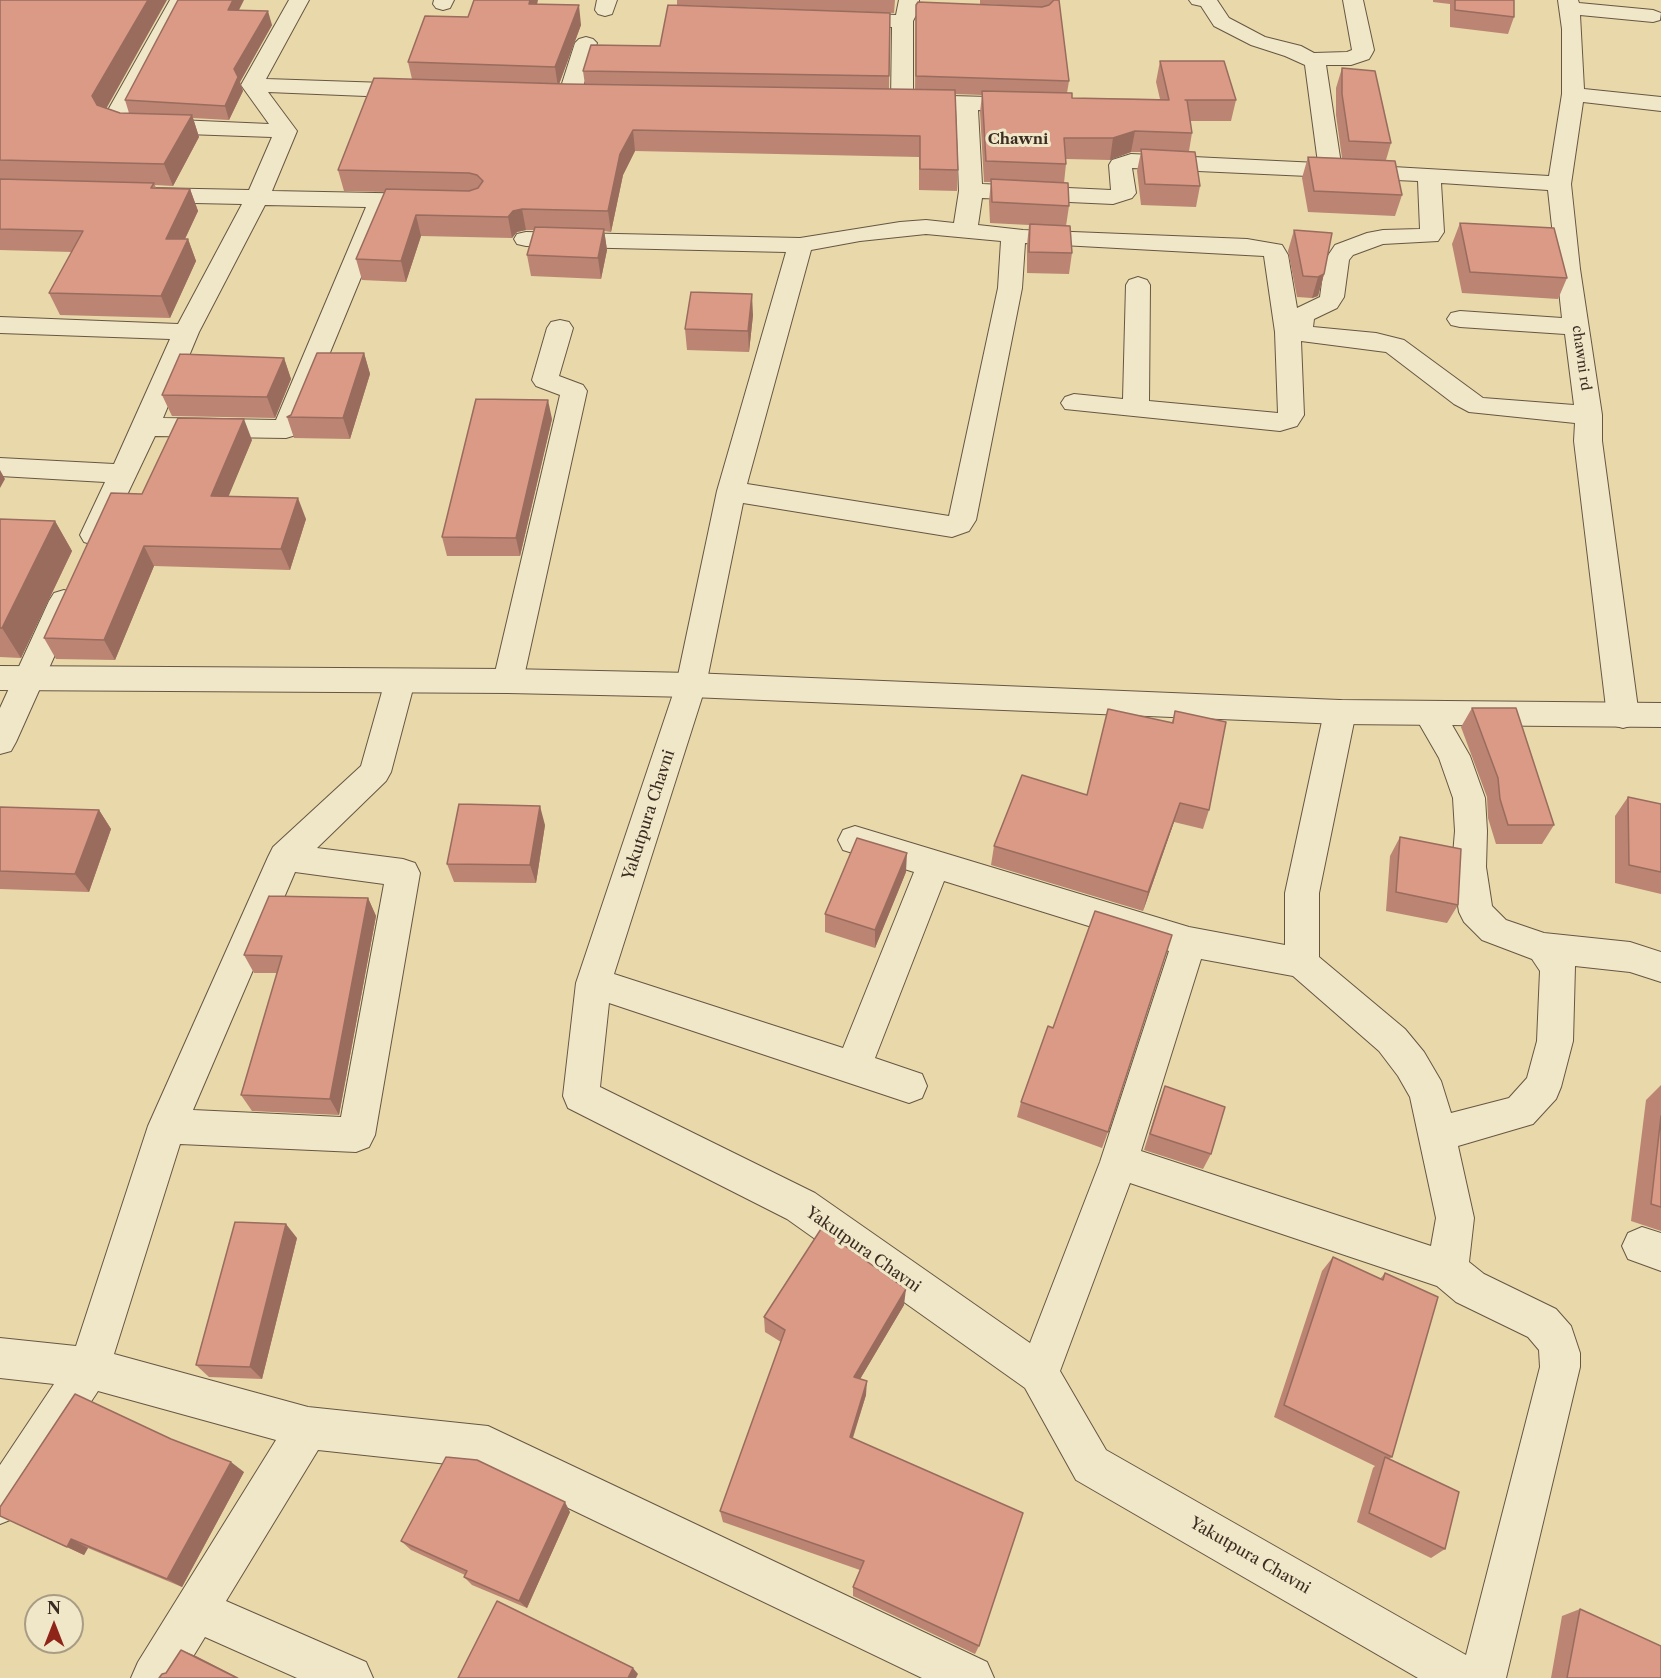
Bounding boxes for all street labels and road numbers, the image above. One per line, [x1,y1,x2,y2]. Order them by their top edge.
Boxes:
street label: chawni rd [1568,324,1594,392]
street label: Yakutpura Chavni [619,747,679,883]
street label: Yakutpura Chavni [802,1203,924,1297]
street label: Yakutpura Chavni [1186,1514,1314,1598]

